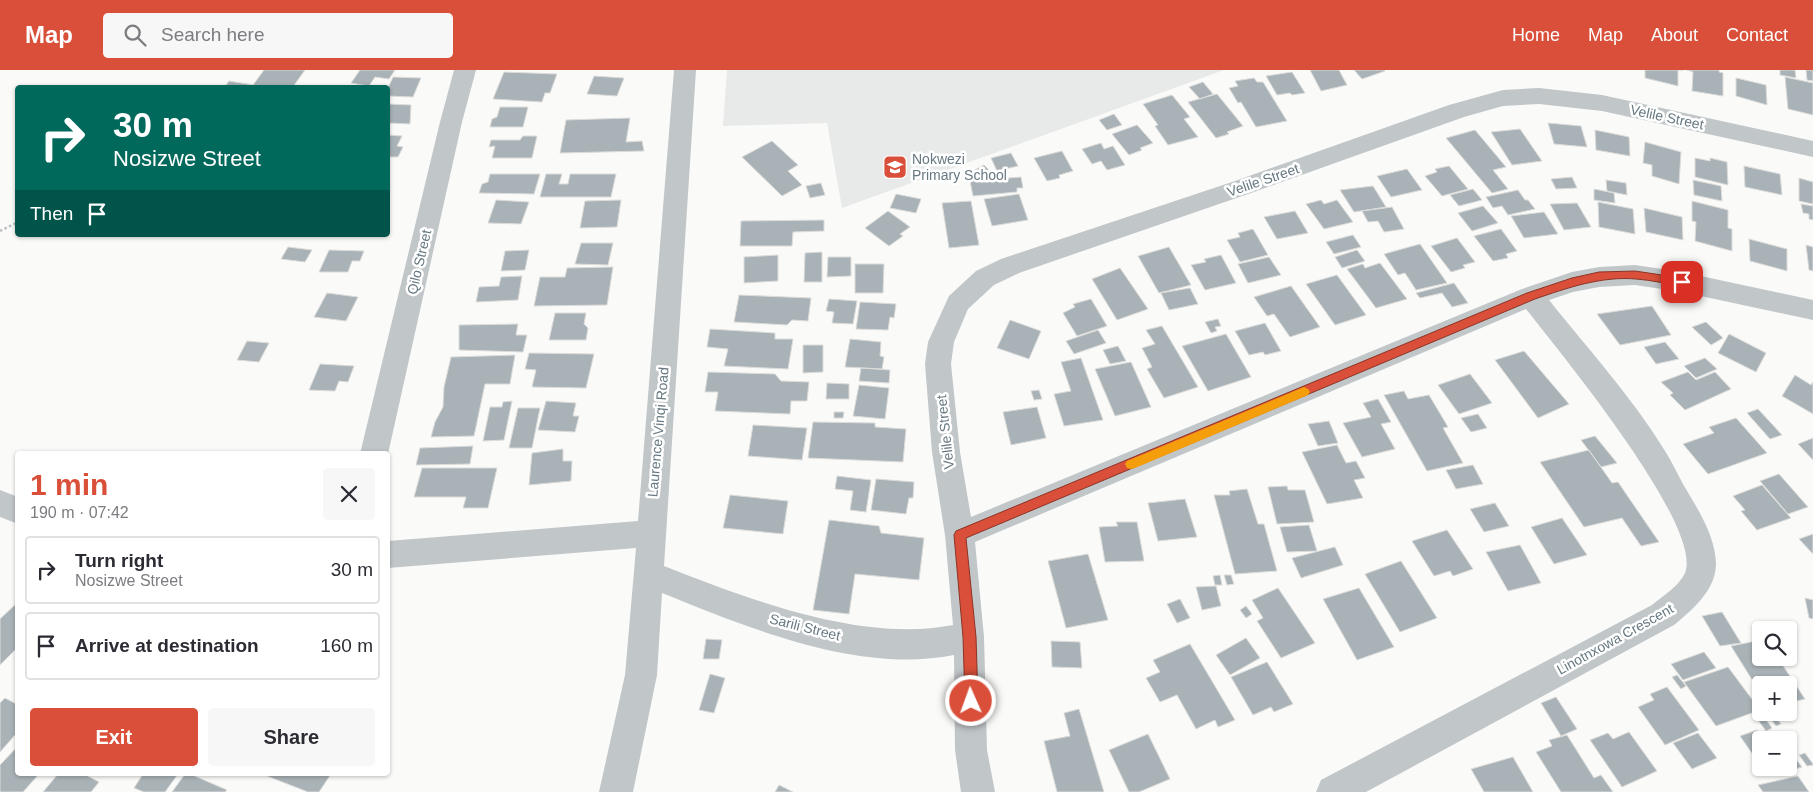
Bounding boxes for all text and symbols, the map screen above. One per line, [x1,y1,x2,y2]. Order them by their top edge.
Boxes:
search box [103,13,453,58]
text: Map [25,21,73,48]
icon: search [121,21,149,49]
text: Search here [161,24,265,45]
text: Home [1512,25,1560,45]
text: Map [1588,25,1623,45]
text: About [1651,25,1698,45]
text: Contact [1726,25,1788,45]
street label: Velile Street [1629,101,1705,133]
icon: right [30,105,95,170]
text: 30 m [113,105,193,144]
text: Nosizwe Street [113,146,261,171]
place label: Nokwezi Primary School [912,151,1007,183]
school or university icon: Nokwezi Primary School [882,154,908,180]
street label: Velile Street [1225,160,1301,200]
icon: arrive [83,200,111,228]
text: Then [30,203,73,224]
street label: Qilo Street [404,228,434,296]
pin [1661,261,1703,303]
icon: arrive [1668,268,1696,296]
street label: Laurence Vinqi Road [644,366,672,498]
street label: Velile Street [933,394,957,470]
text: 1 min [30,468,108,501]
button: close [323,468,375,520]
text: 190 m · 07:42 [30,504,129,521]
text: Turn right [75,550,163,571]
icon: right [32,556,60,584]
text: 30 m [331,559,373,580]
text: Nosizwe Street [75,572,183,589]
street label: Linotnxowa Crescent [1554,600,1676,678]
street label: Sarili Street [768,610,842,644]
map controls [1752,621,1797,776]
button: search [1752,621,1797,666]
icon: arrive [32,632,60,660]
text: Arrive at destination [75,635,259,656]
text: 160 m [320,635,373,656]
position arrow [944,674,996,726]
button: + [1752,676,1797,721]
button: Exit [30,708,198,766]
button: Share [208,708,375,766]
button: − [1752,731,1797,776]

